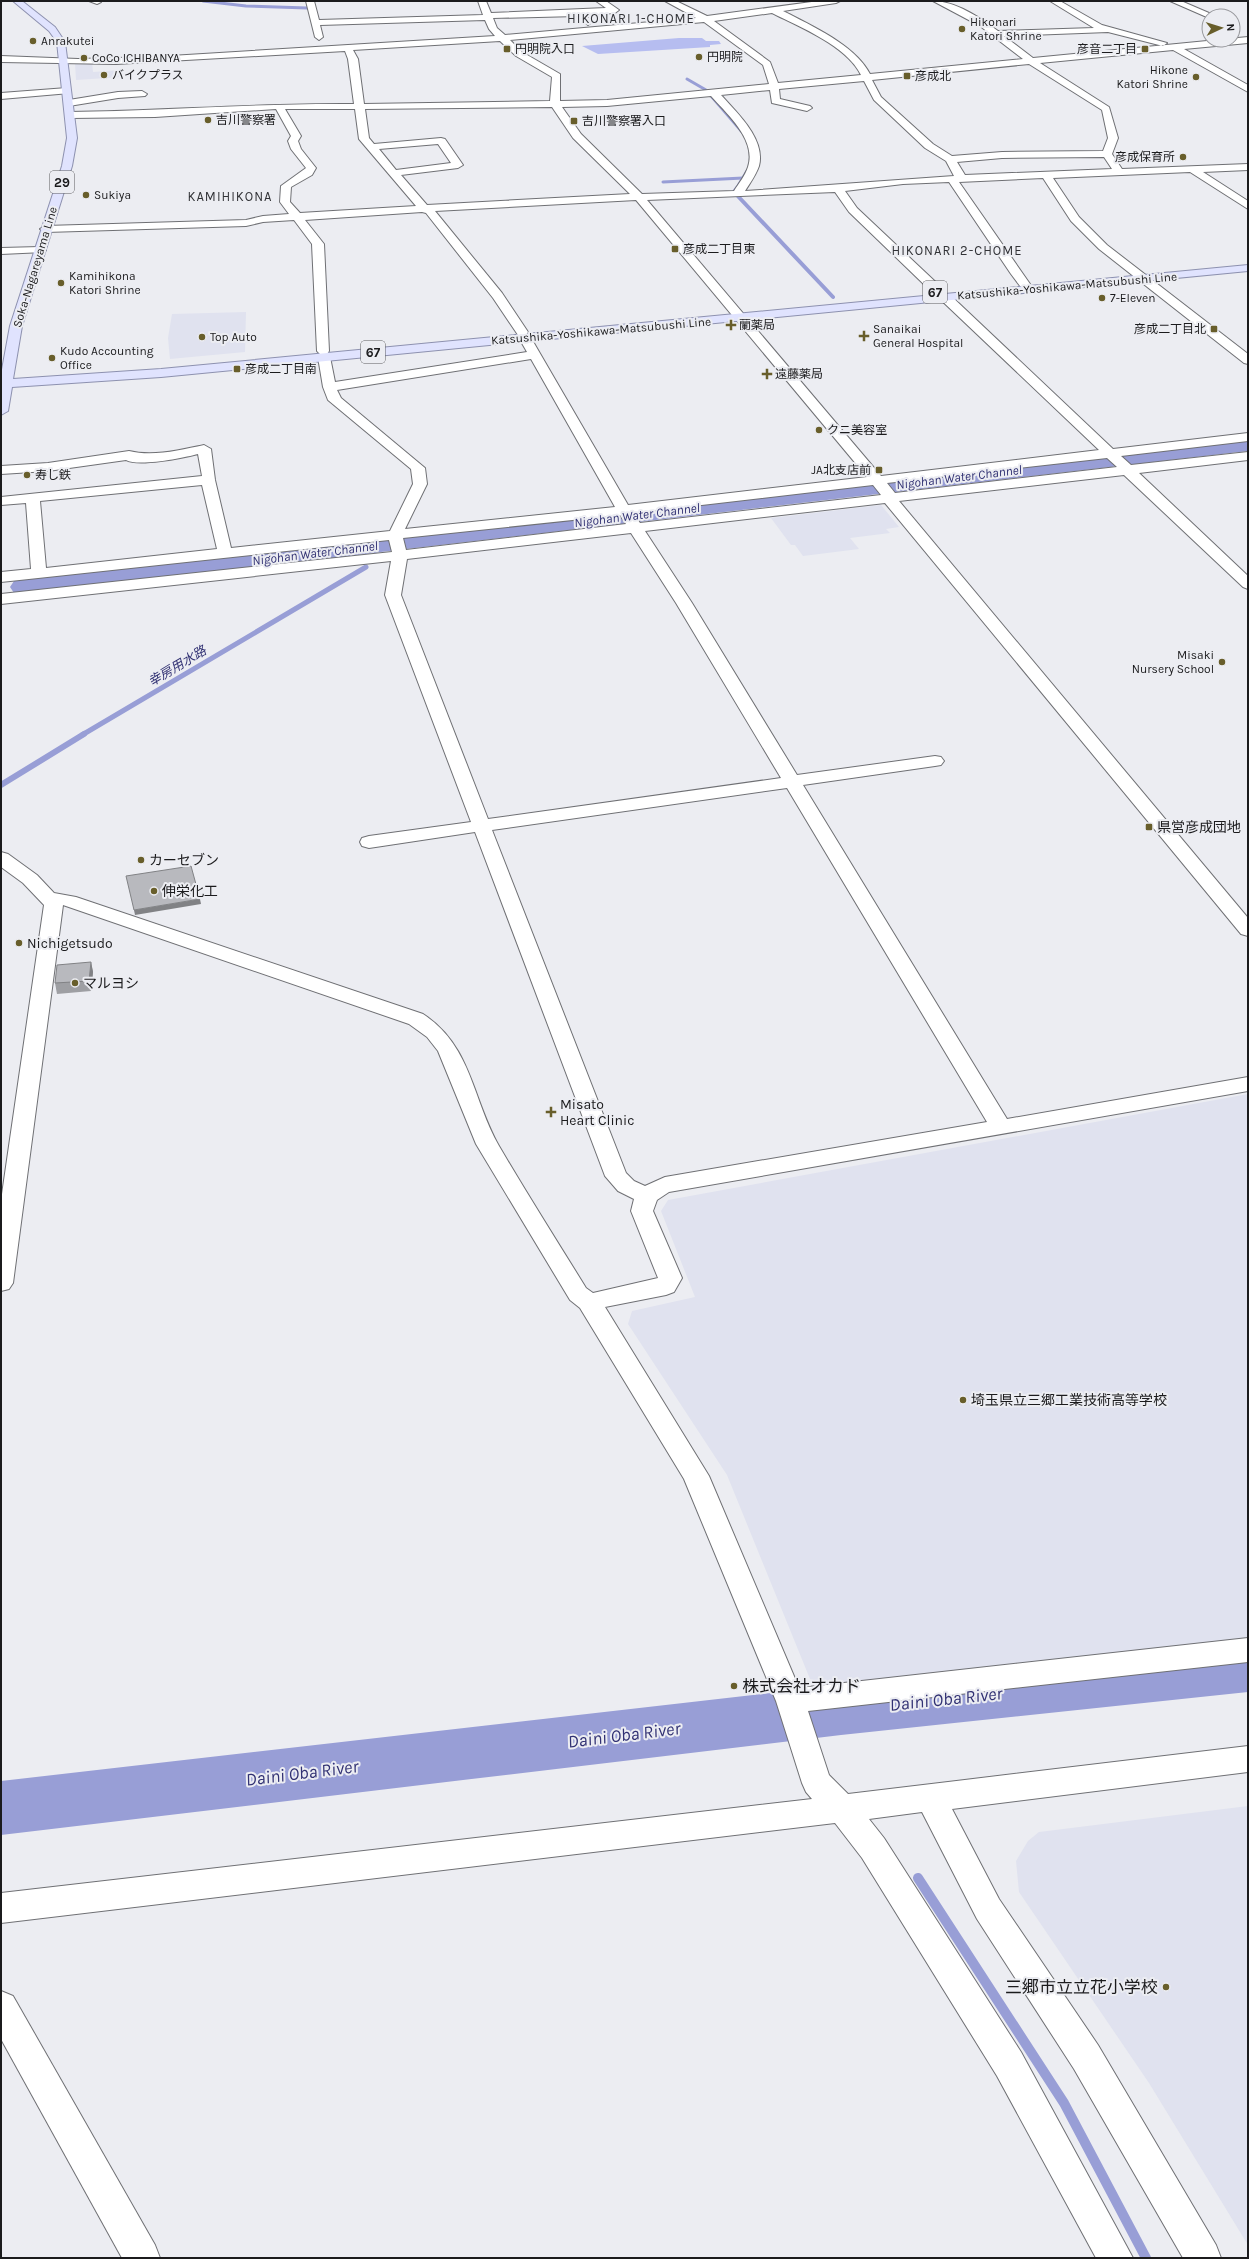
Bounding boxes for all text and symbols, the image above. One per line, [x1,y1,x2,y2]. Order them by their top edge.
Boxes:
north arrow [1201,8,1241,48]
district label: HIKONARI 1-CHOME [567,11,695,26]
place label: Hikonari Katori Shrine [970,15,1042,43]
text: N [1224,23,1237,32]
marker: Hikonari Katori Shrine [957,24,967,34]
place label: Anrakutei [41,34,94,48]
marker: Anrakutei [28,36,38,46]
place label: 円明院入口 [515,42,575,56]
place label: 彦音二丁目 [1077,42,1137,56]
marker: 円明院入口 [502,44,512,54]
marker: 彦音二丁目 [1140,44,1150,54]
place label: 円明院 [707,50,743,64]
place label: CoCo ICHIBANYA [92,51,180,65]
marker: 円明院 [694,52,704,62]
marker: CoCo ICHIBANYA [79,53,89,63]
place label: Hikone Katori Shrine [1116,63,1188,91]
place label: バイクプラス [112,68,184,82]
place label: 彦成北 [915,69,951,83]
marker: バイクプラス [99,70,109,80]
marker: 彦成北 [902,71,912,81]
marker: Hikone Katori Shrine [1191,72,1201,82]
place label: 吉川警察署 [216,113,276,127]
place label: 吉川警察署入口 [582,114,666,128]
marker: 吉川警察署 [203,115,213,125]
marker: 吉川警察署入口 [569,116,579,126]
place label: 彦成保育所 [1115,150,1175,164]
marker: 彦成保育所 [1178,152,1188,162]
road number: 29 [50,171,74,193]
place label: Sukiya [94,188,131,202]
district label: KAMIHIKONA [188,189,273,204]
marker: Sukiya [81,190,91,200]
street label: Soka-Nagareyama Line [10,205,60,329]
place label: 彦成二丁目東 [683,242,755,256]
district label: HIKONARI 2-CHOME [891,243,1023,258]
marker: 彦成二丁目東 [670,244,680,254]
place label: Kamihikona Katori Shrine [69,269,141,297]
street label: Katsushika-Yoshikawa-Matsubushi Line [956,269,1178,303]
marker: Kamihikona Katori Shrine [56,278,66,288]
road number: 67 [923,281,947,303]
place label: 7-Eleven [1110,291,1156,305]
marker: 7-Eleven [1097,293,1107,303]
street label: Katsushika-Yoshikawa-Matsubushi Line [490,314,712,348]
place label: 蘭薬局 [739,318,775,332]
marker: 蘭薬局 [726,320,736,330]
place label: Sanaikai General Hospital [873,322,963,350]
place label: 彦成二丁目北 [1134,322,1206,336]
marker: 彦成二丁目北 [1209,324,1219,334]
place label: Top Auto [210,330,257,344]
marker: Sanaikai General Hospital [858,330,870,342]
marker: Top Auto [197,332,207,342]
road number: 67 [361,341,385,363]
place label: Kudo Accounting Office [60,344,154,372]
marker: Kudo Accounting Office [47,353,57,363]
place label: 彦成二丁目南 [245,362,317,376]
marker: 彦成二丁目南 [232,364,242,374]
place label: 遠藤薬局 [775,367,823,381]
marker: 遠藤薬局 [762,369,772,379]
place label: クニ美容室 [827,423,887,437]
marker: クニ美容室 [814,425,824,435]
water label: Nigohan Water Channel [895,462,1023,492]
place label: JA北支店前 [811,463,871,477]
marker: JA北支店前 [874,465,884,475]
place label: 寿し鉄 [35,468,71,482]
marker: 寿し鉄 [22,470,32,480]
water label: Nigohan Water Channel [573,500,701,530]
water label: Nigohan Water Channel [251,538,379,568]
water label: 幸房用水路 [145,642,210,689]
place label: Misaki Nursery School [1132,648,1214,676]
marker: Misaki Nursery School [1217,657,1227,667]
place label: 県営彦成団地 [1157,819,1241,836]
marker: 県営彦成団地 [1144,822,1154,832]
place label: カーセブン [149,852,219,869]
marker: カーセブン [136,855,146,865]
place label: 伸栄化工 [162,883,218,900]
marker: 伸栄化工 [149,886,159,896]
place label: Nichigetsudo [27,935,113,952]
marker: Nichigetsudo [14,938,24,948]
place label: マルヨシ [83,975,139,992]
marker: マルヨシ [70,978,80,988]
place label: Misato Heart Clinic [560,1096,634,1129]
marker: Misato Heart Clinic [545,1106,557,1118]
place label: 埼玉県立三郷工業技術高等学校 [971,1392,1167,1409]
marker: 埼玉県立三郷工業技術高等学校 [958,1395,968,1405]
place label: 株式会社オカド [742,1676,861,1696]
marker: 株式会社オカド [729,1681,739,1691]
water label: Daini Oba River [888,1682,1004,1716]
water label: Daini Oba River [566,1717,682,1753]
water label: Daini Oba River [244,1755,360,1791]
place label: 三郷市立立花小学校 [1005,1977,1158,1997]
marker: 三郷市立立花小学校 [1161,1982,1171,1992]

